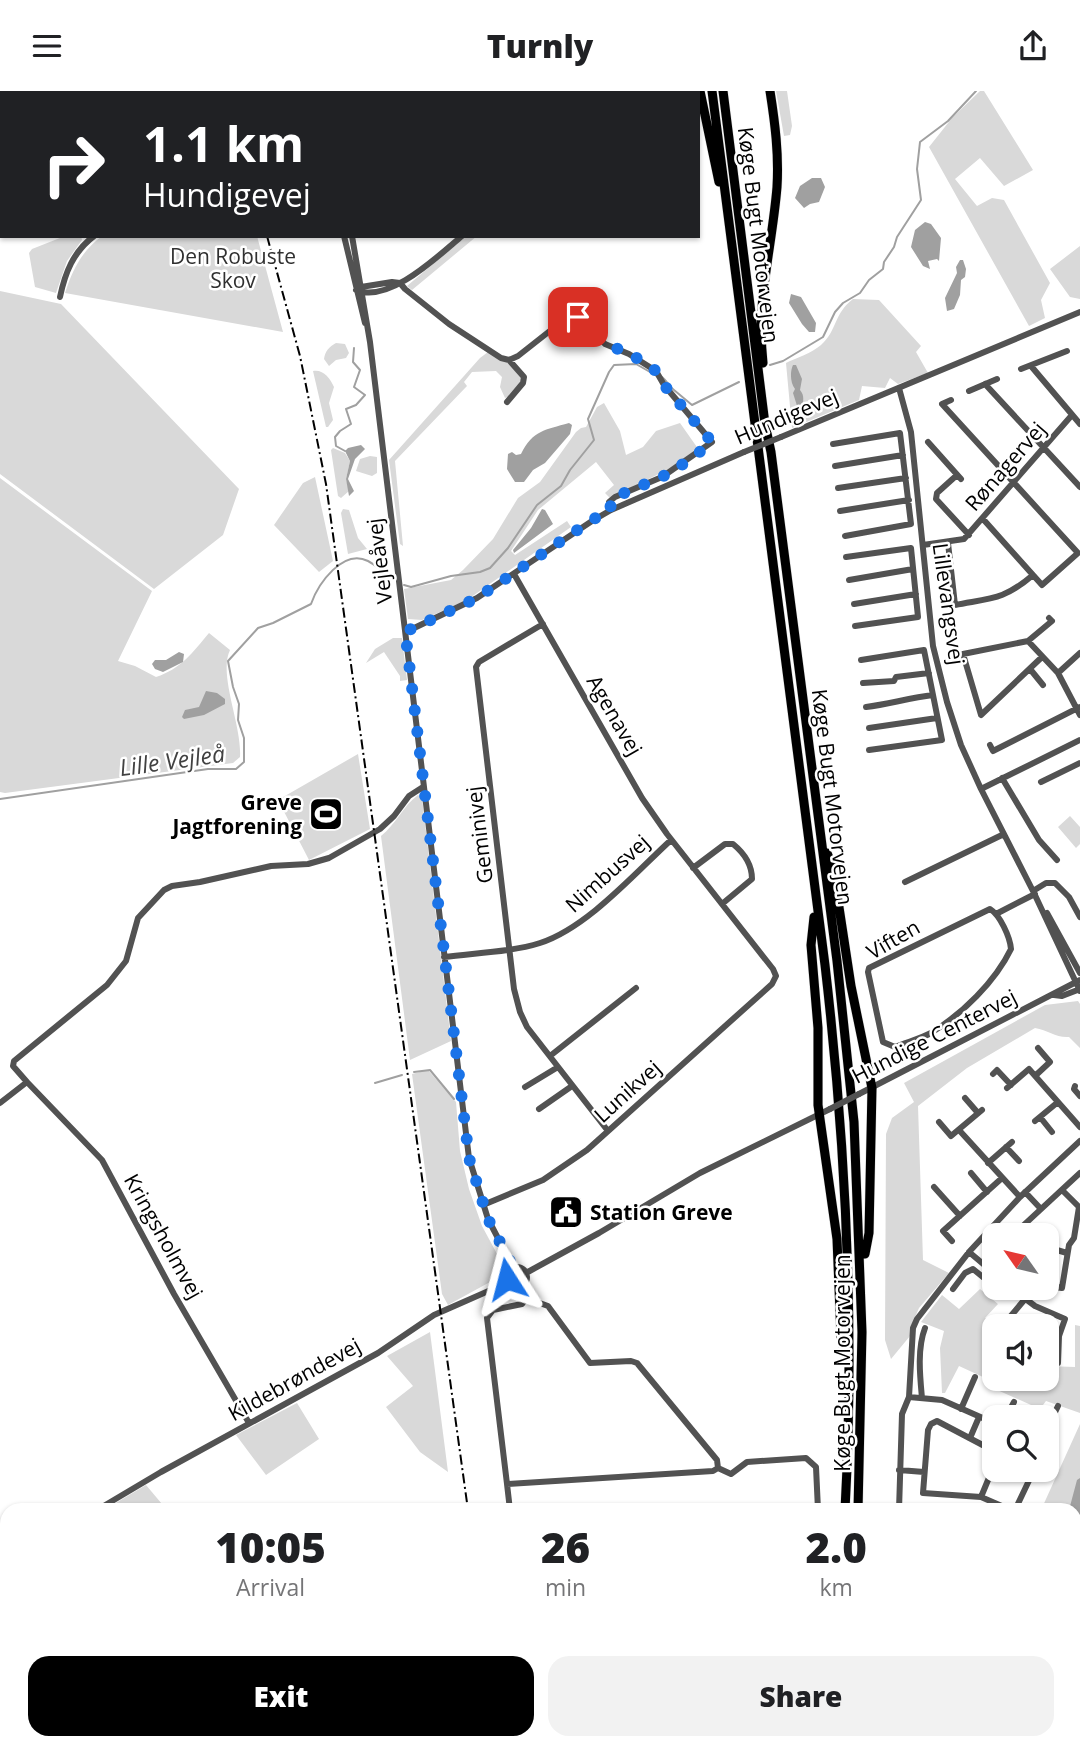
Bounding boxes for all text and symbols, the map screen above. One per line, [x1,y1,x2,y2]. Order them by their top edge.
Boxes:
text: Turnly [487,24,593,67]
icon: menu [28,27,66,65]
icon: share [1014,27,1052,65]
text: 1.1 km [143,110,304,176]
icon: right [28,119,119,210]
street label: Køge Bugt Motorvejen [732,125,786,345]
text: Hundigevej [143,173,311,216]
park label: Den Robuste Skov [170,242,296,294]
pin [548,287,608,347]
icon: arrive [559,298,597,336]
street label: Hundigevej [730,382,842,450]
street label: Rønagervej [959,415,1051,517]
street label: Vejleåvej [360,517,398,605]
street label: Lillevangsvej [927,541,971,667]
street label: Agenavej [581,670,649,760]
street label: Køge Bugt Motorvejen [806,687,860,907]
water label: Lille Vejleå [117,737,227,783]
street label: Geminivej [459,785,499,885]
place label: Greve Jagtforening [170,788,302,840]
sports icon: Greve Jagtforening [307,795,345,833]
street label: Nimbusvej [559,828,655,918]
street label: Viften [861,913,925,965]
street label: Hundige Centervej [847,982,1021,1090]
street label: Lunikvej [588,1054,666,1128]
street label: Kringsholmvej [118,1168,210,1304]
public building icon: Station Greve [547,1193,585,1231]
place label: Station Greve [590,1198,733,1226]
north arrow [982,1223,1059,1300]
map controls [982,1223,1059,1482]
position arrow [470,1242,544,1316]
street label: Køge Bugt Motorvejen [828,1254,856,1472]
button: sound [982,1314,1059,1391]
street label: Kildebrøndevej [223,1331,365,1427]
button: search [982,1405,1059,1482]
text: 10:05 [215,1518,326,1575]
text: 26 [541,1518,590,1575]
text: 2.0 [805,1518,867,1575]
text: Arrival [236,1571,305,1603]
text: min [545,1571,586,1603]
text: km [819,1571,853,1603]
button: Exit [28,1656,534,1736]
button: Share [548,1656,1054,1736]

